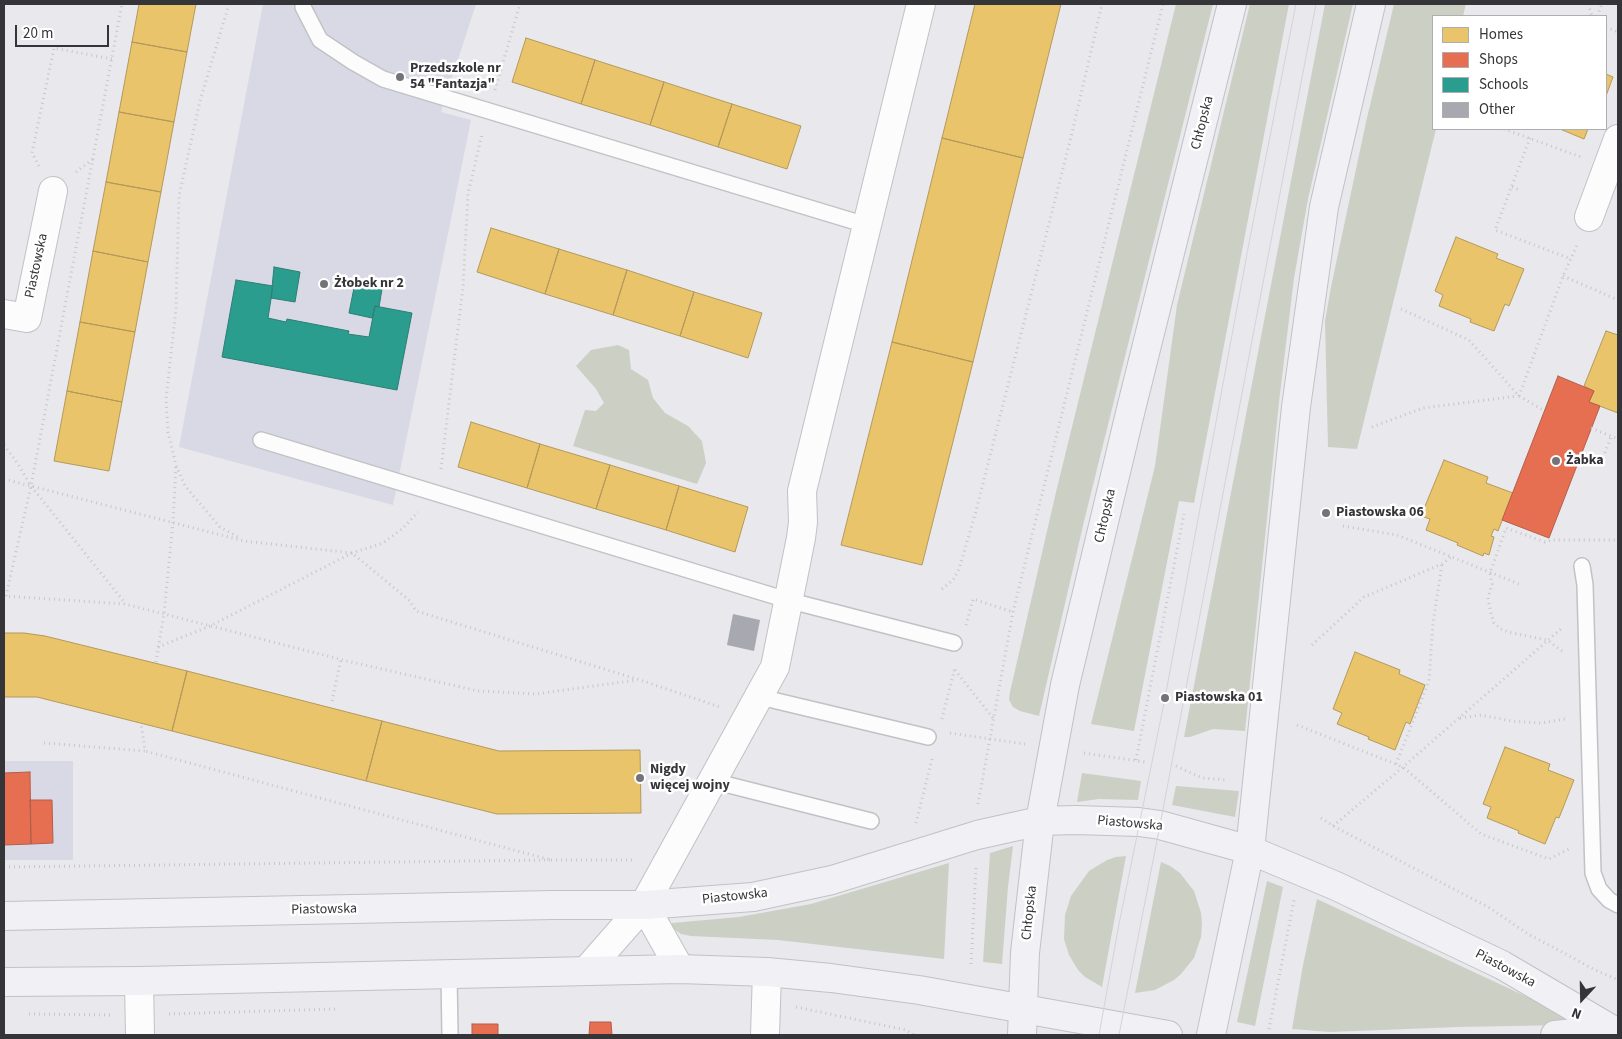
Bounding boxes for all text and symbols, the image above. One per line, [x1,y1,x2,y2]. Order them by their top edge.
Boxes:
scale bar [18,15,111,47]
legend [1432,15,1607,130]
text: 20 m [23,23,53,44]
text: Homes [1479,24,1523,45]
text: Shops [1479,49,1518,70]
place label: Przedszkole nr 54 "Fantazja" [410,61,501,94]
marker: Przedszkole nr 54 "Fantazja" [394,71,406,83]
text: Schools [1479,74,1528,95]
street label: Chłopska [1188,94,1218,152]
text: Other [1479,99,1515,120]
street label: Piastowska [22,232,52,300]
place label: Żłobek nr 2 [334,276,404,292]
marker: Żłobek nr 2 [318,278,330,290]
place label: Żabka [1566,453,1604,469]
marker: Żabka [1550,455,1562,467]
street label: Chłopska [1092,487,1120,545]
place label: Piastowska 06 [1336,505,1424,521]
marker: Piastowska 06 [1320,507,1332,519]
place label: Piastowska 01 [1175,690,1263,706]
marker: Piastowska 01 [1159,692,1171,704]
place label: Nigdy więcej wojny [650,762,730,794]
marker: Nigdy więcej wojny [634,772,646,784]
street label: Piastowska [1096,813,1164,835]
street label: Piastowska [701,885,769,909]
street label: Chłopska [1019,885,1041,941]
street label: Piastowska [291,901,357,919]
street label: Piastowska [1472,946,1538,992]
north arrow [1557,974,1607,1024]
text: N [1569,1002,1585,1024]

